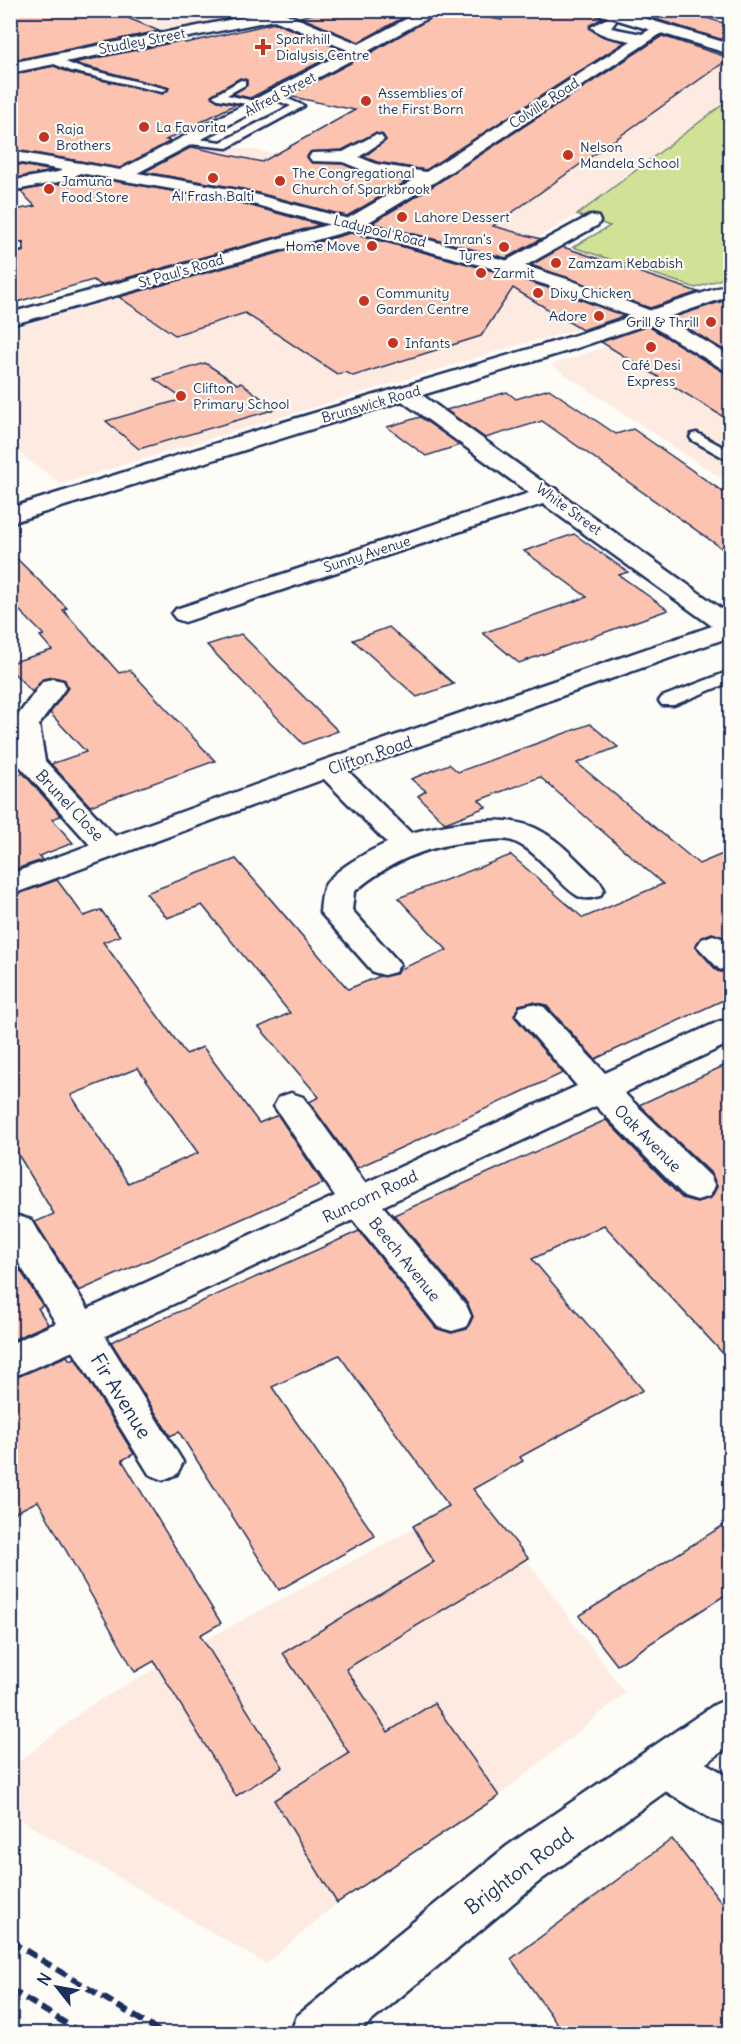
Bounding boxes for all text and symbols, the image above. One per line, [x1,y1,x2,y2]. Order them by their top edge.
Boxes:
street label: Studley Street [97,24,187,58]
place label: Sparkhill Dialysis Centre [276,30,369,64]
marker: Sparkhill Dialysis Centre [254,38,272,56]
street label: Alfred Street [241,68,319,120]
street label: Colville Road [506,74,582,132]
place label: Assemblies of the First Born [378,84,464,118]
marker: Assemblies of the First Born [359,94,373,108]
place label: La Favorita [156,118,226,136]
place label: Raja Brothers [56,120,111,154]
marker: La Favorita [137,120,151,134]
marker: Raja Brothers [37,130,51,144]
place label: Nelson Mandela School [580,138,679,172]
marker: Nelson Mandela School [561,148,575,162]
place label: The Congregational Church of Sparkbrook [292,164,430,198]
marker: Al Frash Balti [206,171,220,185]
place label: Jamuna Food Store [61,172,129,206]
marker: The Congregational Church of Sparkbrook [273,174,287,188]
marker: Jamuna Food Store [42,182,56,196]
place label: Al Frash Balti [172,187,254,205]
place label: Lahore Dessert [414,208,510,226]
marker: Lahore Dessert [395,210,409,224]
street label: Ladypool Road [332,211,428,251]
place label: Imran's Tyres [443,230,492,264]
place label: Home Move [285,237,360,255]
marker: Home Move [365,239,379,253]
marker: Imran's Tyres [497,240,511,254]
street label: St Paul's Road [136,250,226,292]
place label: Zamzam Kebabish [568,254,683,272]
marker: Zamzam Kebabish [549,256,563,270]
place label: Zarmit [493,264,535,282]
marker: Zarmit [474,266,488,280]
place label: Community Garden Centre [376,284,469,318]
place label: Dixy Chicken [550,284,631,302]
marker: Dixy Chicken [531,286,545,300]
marker: Community Garden Centre [357,294,371,308]
place label: Adore [549,307,587,325]
marker: Adore [592,309,606,323]
place label: Grill & Thrill [626,313,699,331]
marker: Grill & Thrill [704,315,718,329]
place label: Infants [405,334,451,352]
marker: Infants [386,336,400,350]
marker: Café Desi Express [644,340,658,354]
place label: Café Desi Express [621,356,681,390]
place label: Clifton Primary School [193,379,289,413]
street label: Brunswick Road [319,381,423,427]
marker: Clifton Primary School [174,389,188,403]
street label: White Street [533,479,606,539]
street label: Sunny Avenue [321,531,413,577]
street label: Clifton Road [325,731,415,779]
street label: Brunel Close [32,765,108,845]
street label: Oak Avenue [610,1100,686,1176]
street label: Runcorn Road [319,1165,421,1227]
street label: Beech Avenue [365,1213,445,1305]
street label: Fir Avenue [85,1349,157,1443]
street label: Brighton Road [459,1822,578,1920]
north arrow [27,1957,87,2017]
text: N [33,1969,56,1989]

